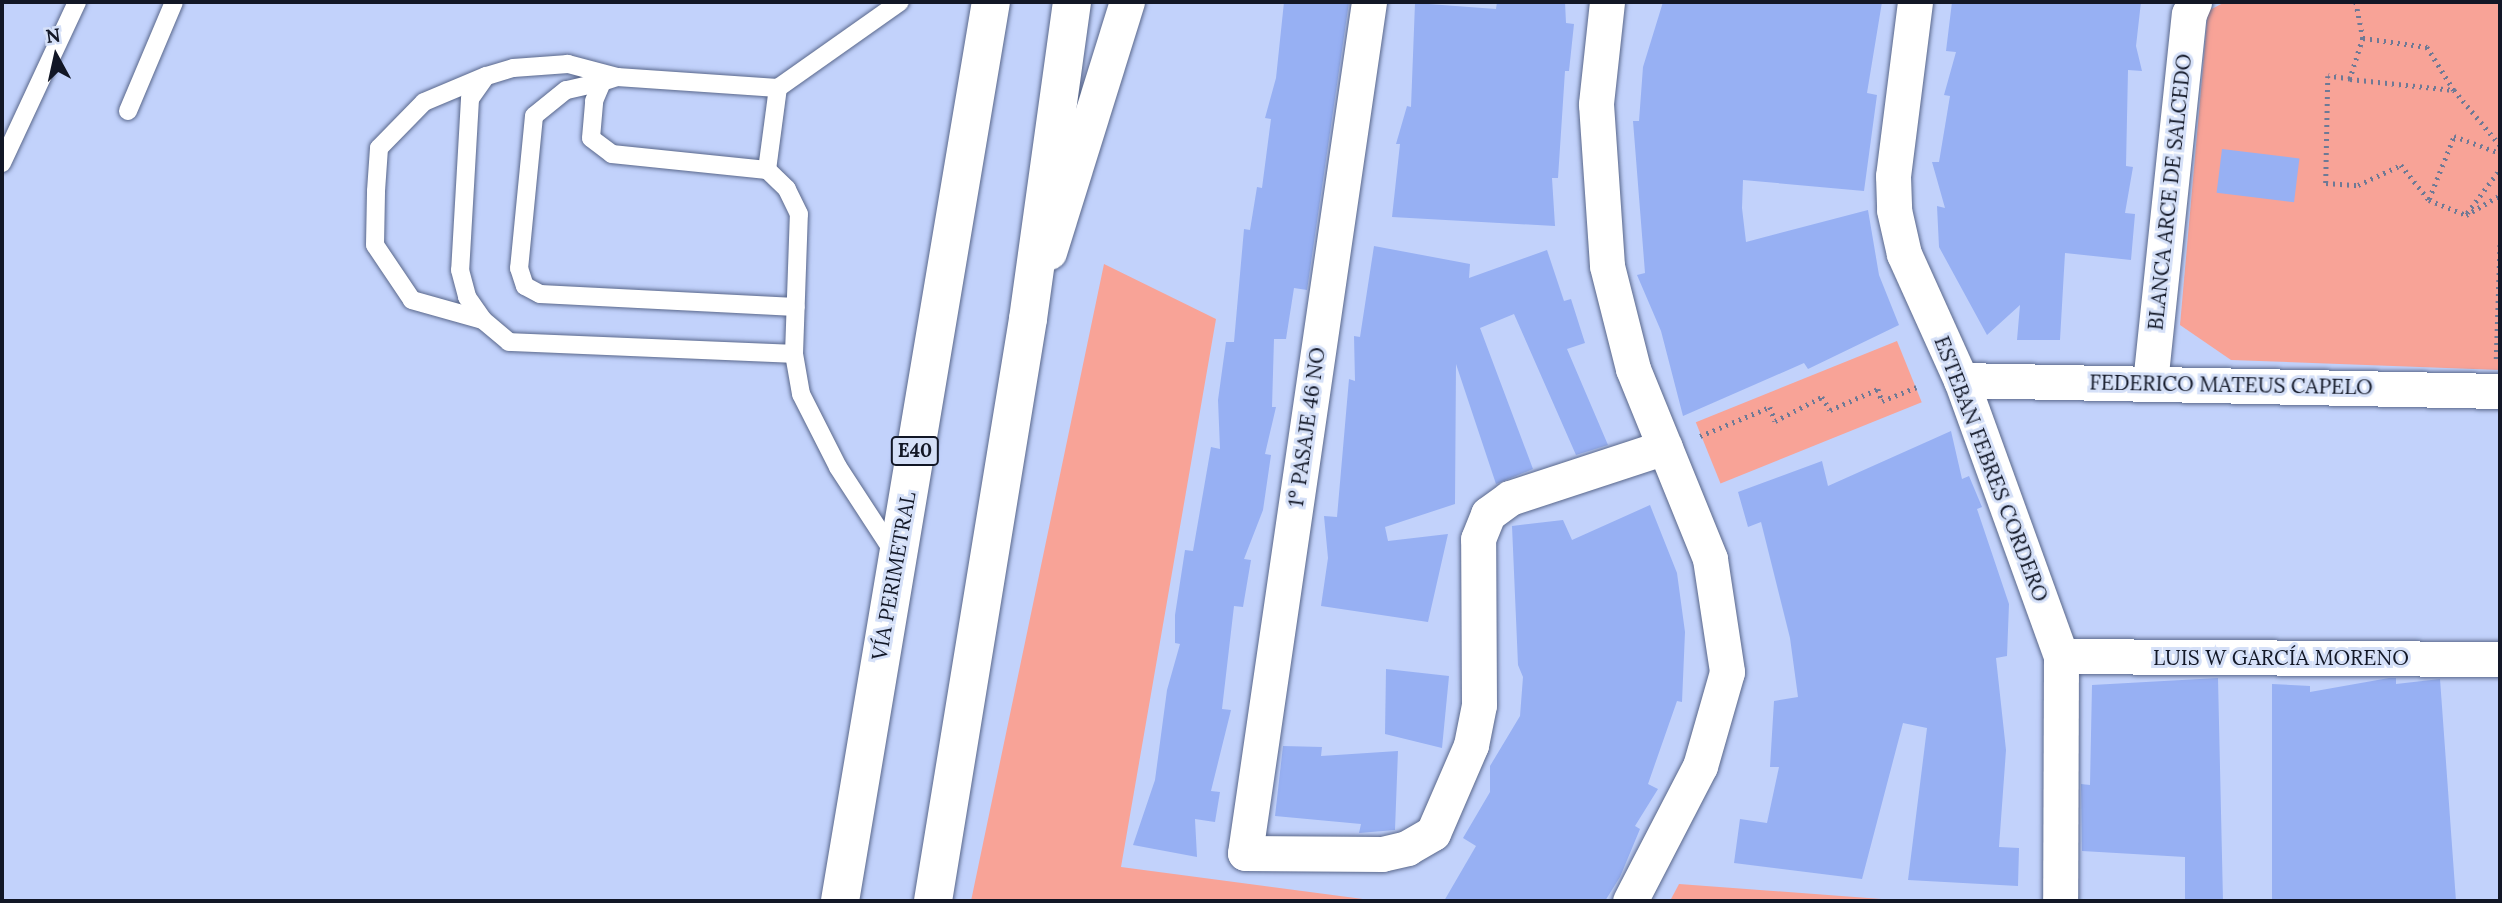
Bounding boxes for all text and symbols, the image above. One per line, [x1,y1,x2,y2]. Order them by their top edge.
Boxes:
north arrow [21,21,91,91]
text: N [44,22,62,48]
street label: BLANCA ARCE DE SALCEDO [2143,52,2197,332]
street label: ESTEBAN FEBRES CORDERO [1929,333,2053,605]
street label: 1° PASAJE 46 NO [1283,346,1331,508]
street label: FEDERICO MATEUS CAPELO [2089,370,2373,400]
road number: E40 [890,436,940,466]
street label: VÍA PERIMETRAL [867,490,921,662]
street label: LUIS W GARCÍA MORENO [2153,645,2409,671]

